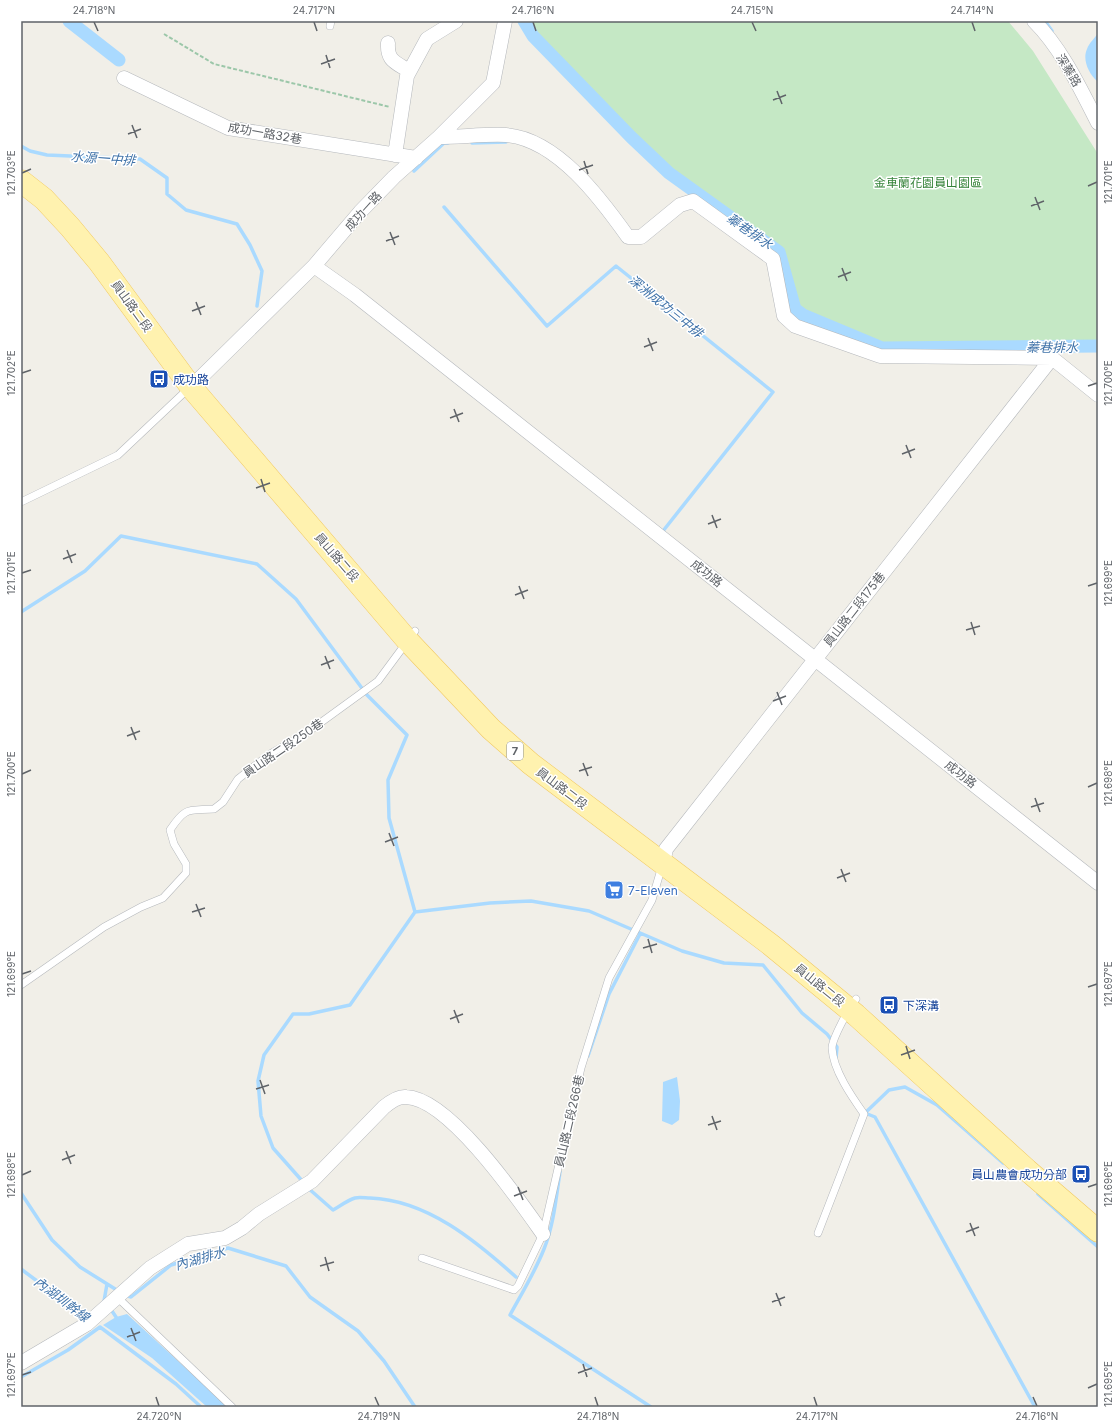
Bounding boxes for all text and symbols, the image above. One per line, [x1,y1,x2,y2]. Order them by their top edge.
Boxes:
text: 24.718°N [73,4,115,16]
text: 24.717°N [293,4,335,16]
text: 24.716°N [512,4,554,16]
text: 24.715°N [731,4,773,16]
text: 24.714°N [951,4,993,16]
street label: 深蓁路 [1053,51,1085,89]
street label: 成功一路32巷 [227,119,303,147]
water label: 水源一中排 [70,148,138,168]
text: 121.703°E [5,150,17,196]
text: 121.701°E [1102,160,1114,204]
park label: 金車蘭花園員山園區 [874,175,982,190]
street label: 成功一路 [341,188,385,234]
water label: 蓁巷排水 [724,210,777,253]
water label: 深洲成功三中排 [626,271,708,342]
street label: 員山路二段 [108,277,156,335]
water label: 蓁巷排水 [1026,339,1079,355]
text: 121.702°E [5,350,17,396]
text: 121.700°E [1102,360,1114,406]
bus stop icon: 成功路 [148,368,170,390]
place label: 成功路 [173,372,209,387]
street label: 員山路二段 [312,529,362,585]
text: 121.701°E [5,551,17,595]
street label: 成功路 [688,556,726,590]
text: 121.699°E [1102,560,1114,606]
street label: 員山路二段175巷 [820,569,888,649]
street label: 員山路二段250巷 [240,715,326,781]
road number: 7 [507,742,523,760]
text: 121.700°E [5,751,17,797]
street label: 成功路 [942,757,980,791]
text: 121.698°E [1102,760,1114,806]
street label: 員山路二段 [534,764,590,812]
supermarket icon: 7-Eleven [603,879,625,901]
place label: 7-Eleven [628,883,678,898]
text: 121.699°E [5,951,17,997]
street label: 員山路二段 [792,960,848,1010]
text: 121.697°E [1102,961,1114,1007]
bus stop icon: 下深溝 [878,994,900,1016]
place label: 下深溝 [903,998,939,1013]
street label: 員山路二段266巷 [551,1073,587,1169]
text: 121.698°E [5,1152,17,1198]
text: 121.696°E [1102,1161,1114,1207]
bus stop icon: 員山農會成功分部 [1070,1163,1092,1185]
place label: 員山農會成功分部 [971,1167,1067,1182]
water label: 內湖排水 [173,1243,228,1273]
water label: 內湖圳幹線 [31,1273,94,1326]
text: 121.697°E [5,1352,17,1398]
text: 121.695°E [1102,1361,1114,1407]
text: 24.720°N [137,1410,181,1422]
text: 24.719°N [358,1410,400,1422]
text: 24.718°N [577,1410,619,1422]
text: 24.717°N [796,1410,838,1422]
text: 24.716°N [1016,1410,1058,1422]

